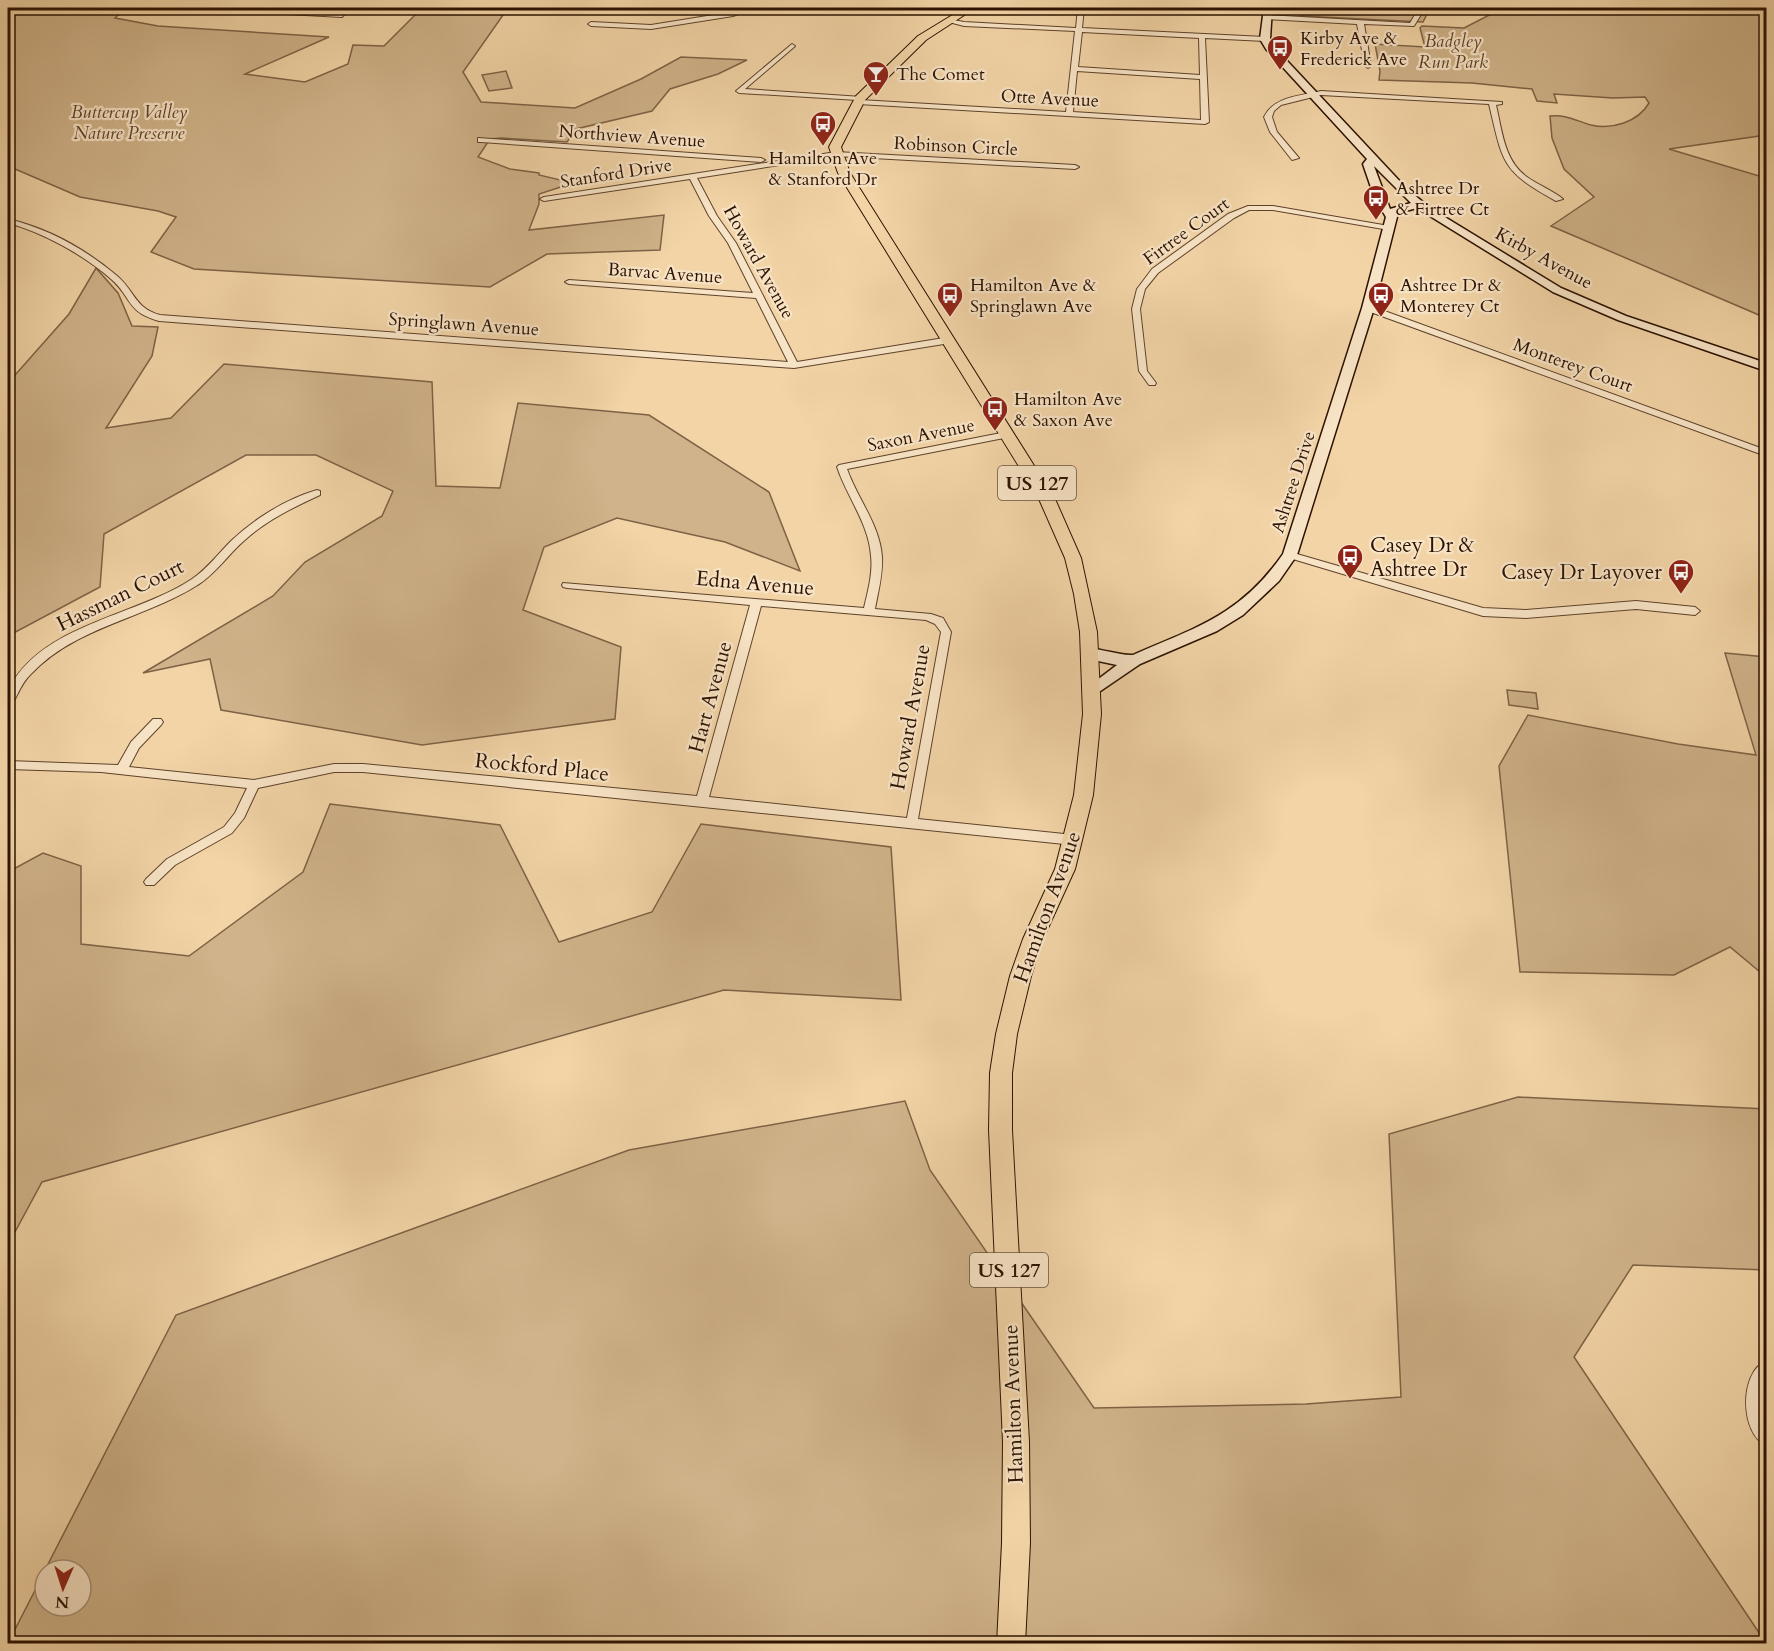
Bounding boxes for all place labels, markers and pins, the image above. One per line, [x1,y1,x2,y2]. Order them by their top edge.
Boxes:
place label: Kirby Ave & Frederick Ave [1300,26,1407,72]
bus stop icon: Kirby Ave & Frederick Ave [1265,33,1295,71]
bar icon: The Comet [861,59,891,97]
place label: The Comet [896,62,985,87]
bus stop icon: Hamilton Ave & Stanford Dr [808,109,838,147]
place label: Hamilton Ave & Stanford Dr [769,146,878,192]
place label: Ashtree Dr & Firtree Ct [1396,176,1489,222]
bus stop icon: Ashtree Dr & Firtree Ct [1361,183,1391,221]
place label: Hamilton Ave & Springlawn Ave [970,273,1097,319]
place label: Ashtree Dr & Monterey Ct [1400,273,1502,319]
bus stop icon: Hamilton Ave & Springlawn Ave [935,280,965,318]
bus stop icon: Ashtree Dr & Monterey Ct [1366,280,1396,318]
place label: Hamilton Ave & Saxon Ave [1014,387,1122,433]
bus stop icon: Hamilton Ave & Saxon Ave [980,394,1010,432]
place label: Casey Dr & Ashtree Dr [1370,531,1475,584]
bus stop icon: Casey Dr & Ashtree Dr [1335,542,1365,580]
bus stop icon: Casey Dr Layover [1666,557,1696,595]
place label: Casey Dr Layover [1501,558,1662,587]

